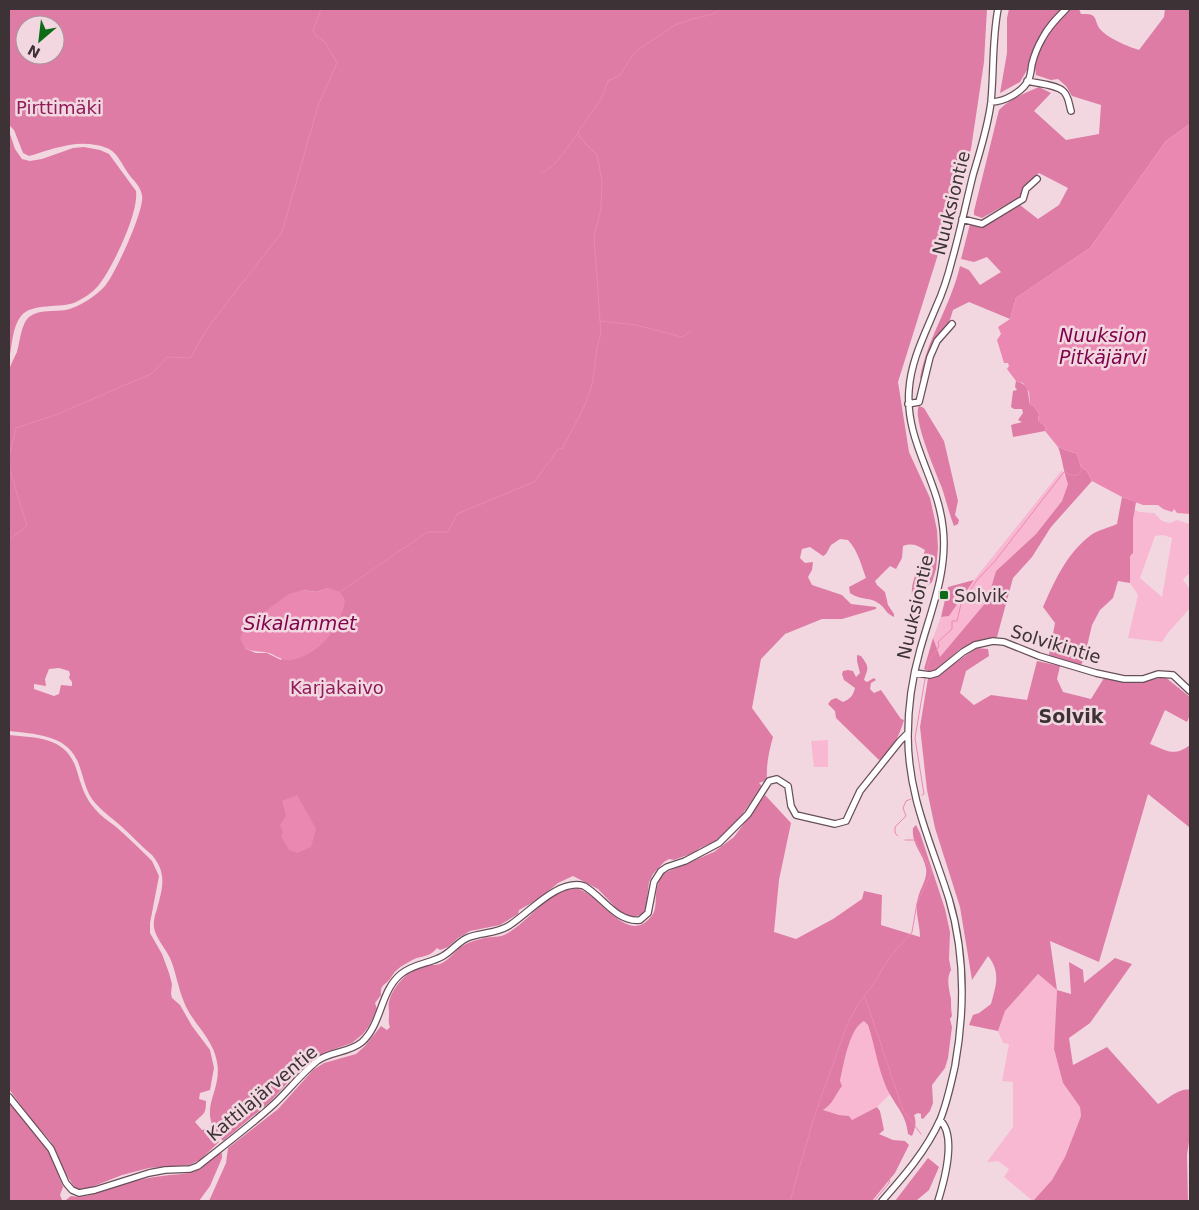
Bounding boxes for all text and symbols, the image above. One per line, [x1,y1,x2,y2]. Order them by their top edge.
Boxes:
north arrow [15,15,65,65]
text: N [25,42,43,61]
park label: Pirttimäki [16,97,102,118]
street label: Nuuksiontie [928,149,974,257]
water label: Nuuksion Pitkäjärvi [1059,324,1148,368]
street label: Nuuksiontie [893,553,937,661]
place label: Solvik [954,585,1008,606]
marker: Solvik [938,589,950,601]
water label: Sikalammet [243,612,358,634]
street label: Solvikintie [1008,620,1104,668]
park label: Karjakaivo [290,677,384,698]
district label: Solvik [1039,705,1104,727]
street label: Kattilajärventie [203,1041,321,1145]

